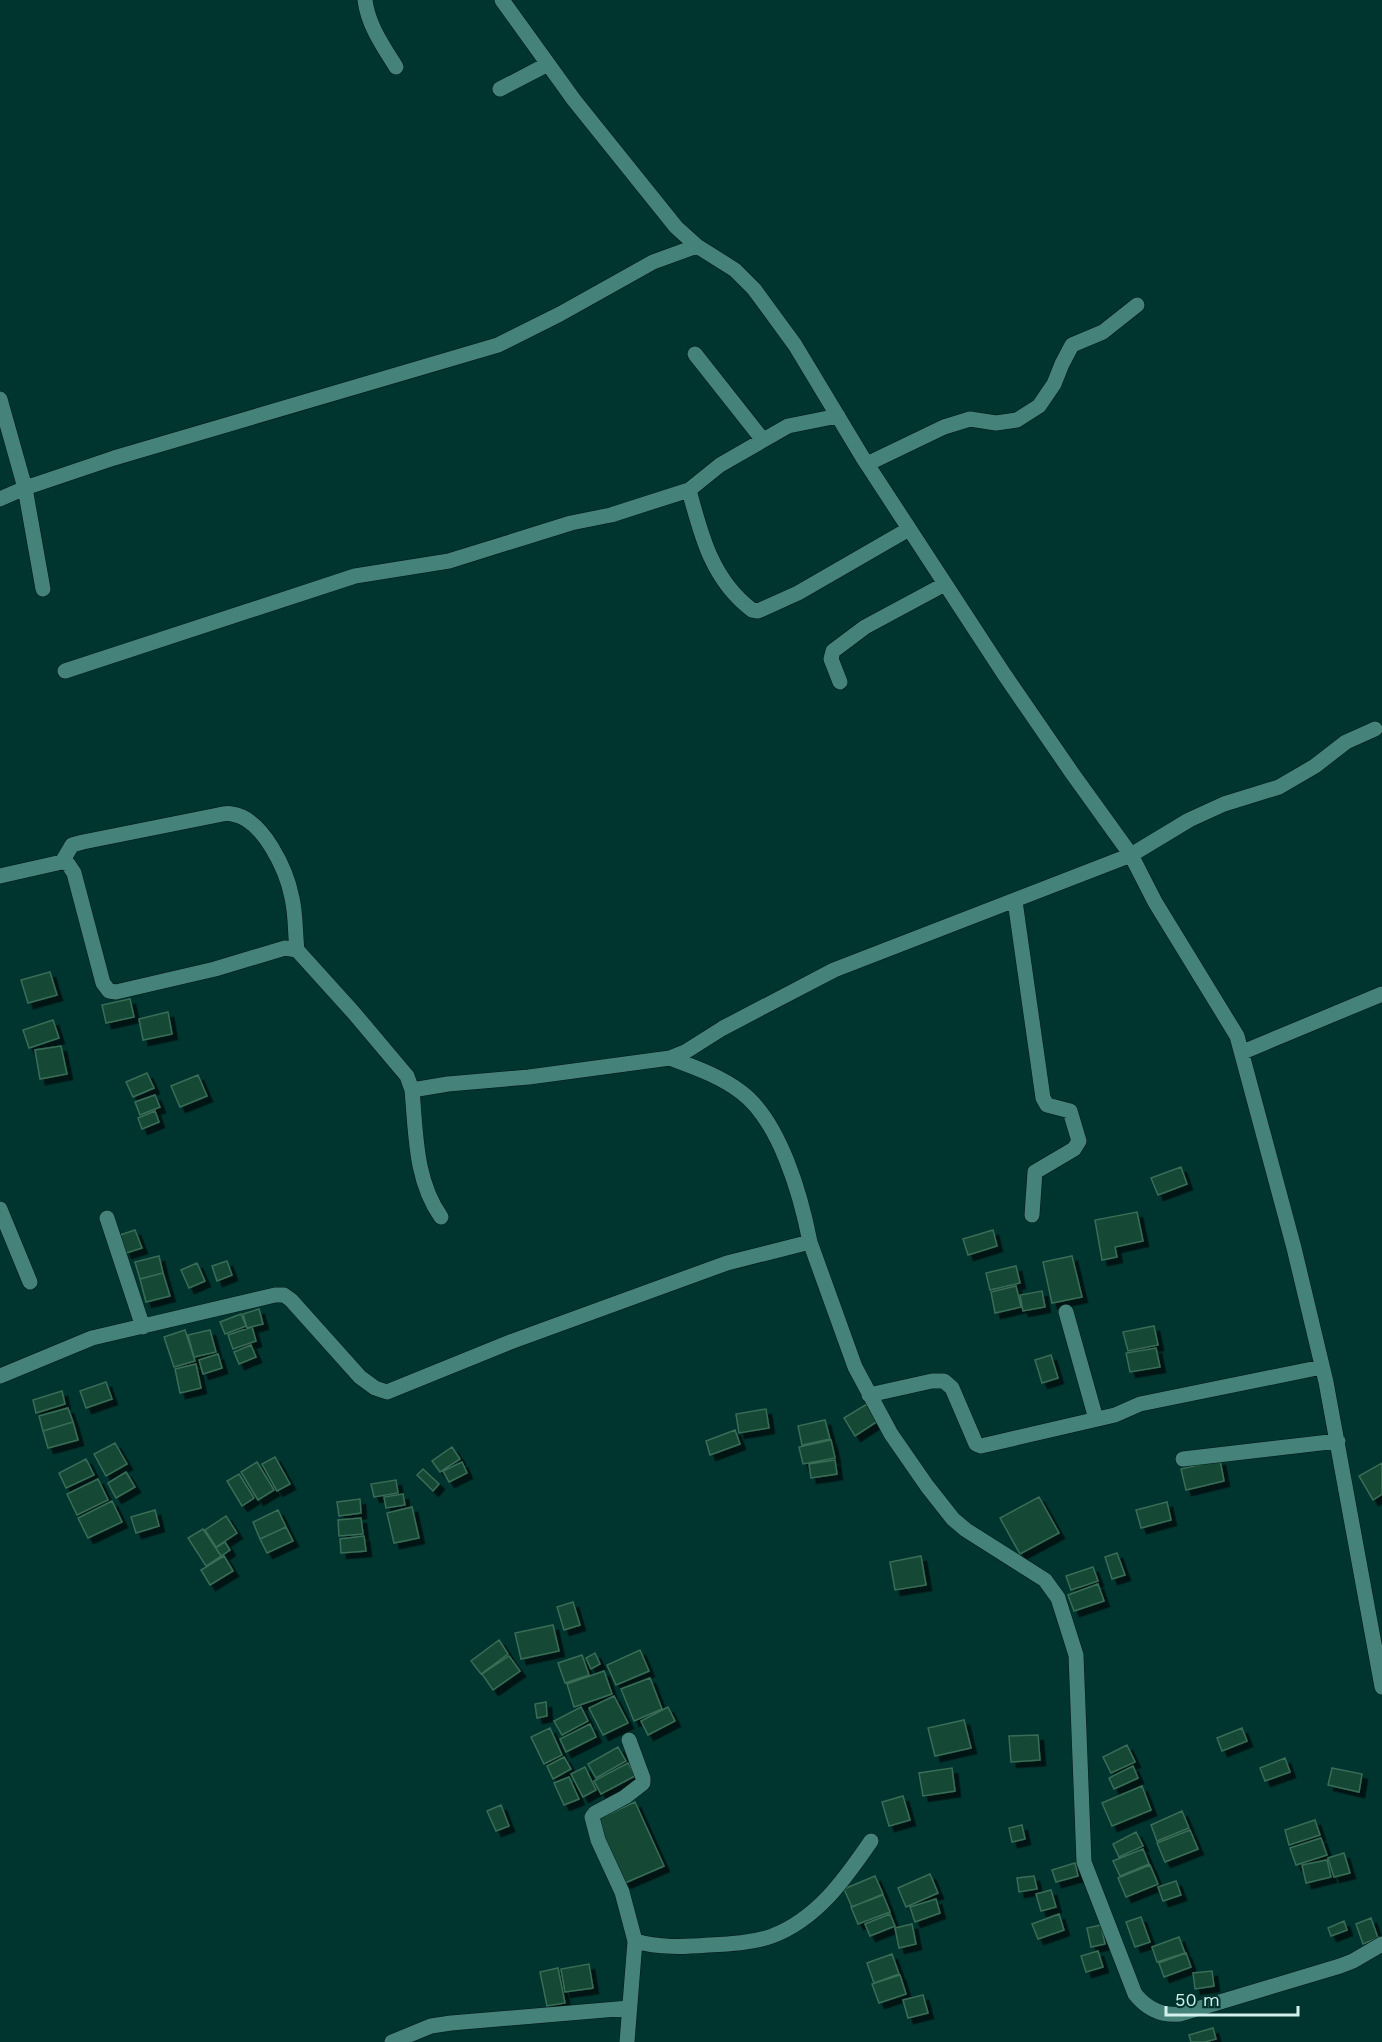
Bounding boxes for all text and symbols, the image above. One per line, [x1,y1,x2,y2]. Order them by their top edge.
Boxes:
scale bar [1166,1979,1298,2017]
text: 50 m [1175,1989,1220,2010]

